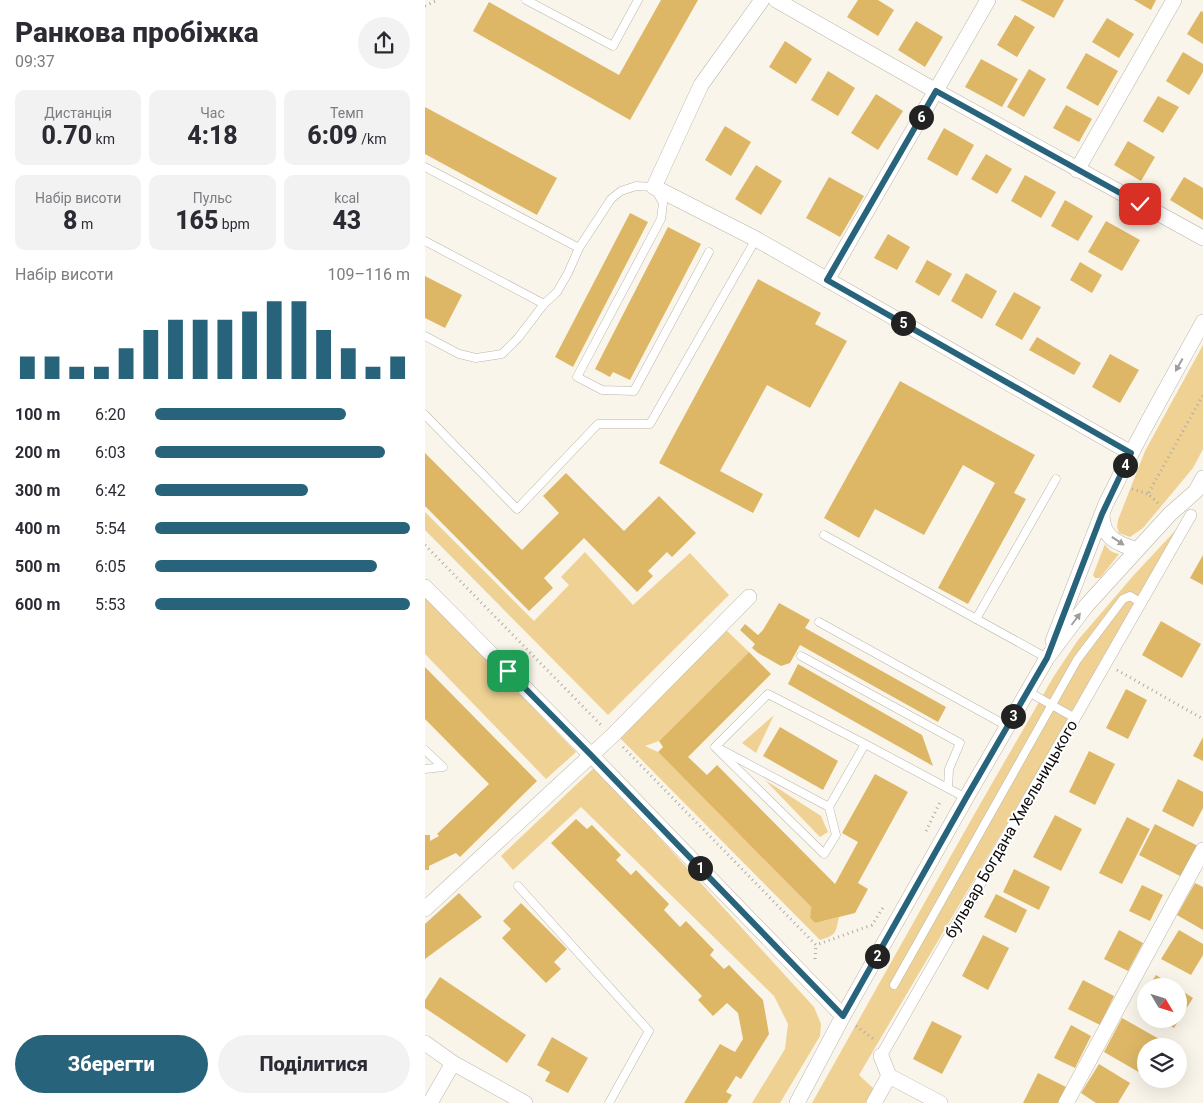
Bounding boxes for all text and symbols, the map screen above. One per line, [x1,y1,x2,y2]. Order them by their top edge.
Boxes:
text: Ранкова пробіжка [15,16,259,49]
button: share [358,17,410,69]
text: 09:37 [15,52,55,71]
pin: 6 [909,104,933,130]
text: Дистанція [44,105,112,121]
text: Час [200,105,225,121]
text: Темп [330,105,364,121]
text: 6 [917,109,926,125]
text: 0.70 [41,121,92,150]
text: 4:18 [187,121,238,150]
text: 6:09 [307,121,358,150]
text: km [92,131,115,147]
text: /km [358,131,386,147]
pin [1119,183,1161,225]
text: Набір висоти [35,190,121,206]
text: Пульс [193,190,232,206]
text: kcal [334,190,359,206]
icon: check [1126,190,1154,218]
text: 8 [63,206,78,235]
text: 165 [175,206,218,235]
text: 43 [332,206,361,235]
text: m [78,216,93,232]
text: bpm [218,216,250,232]
text: Набір висоти [15,265,113,284]
text: 109–116 m [328,265,410,284]
pin: 5 [891,310,915,336]
text: 5 [899,315,908,331]
one-way arrow [1175,358,1184,371]
text: 100 m [15,405,60,424]
text: 6:20 [95,405,126,424]
text: 200 m [15,443,60,462]
text: 6:03 [95,443,126,462]
pin: 4 [1113,452,1137,478]
text: 4 [1121,457,1130,473]
text: 300 m [15,481,60,500]
text: 6:42 [95,481,126,500]
text: 400 m [15,519,60,538]
text: 5:54 [95,519,126,538]
one-way arrow [1111,537,1125,546]
text: 500 m [15,557,60,576]
text: 6:05 [95,557,126,576]
text: 600 m [15,595,60,614]
text: 5:53 [95,595,126,614]
one-way arrow [1071,612,1081,626]
pin [487,650,529,692]
icon: arrive [494,657,522,685]
pin: 3 [1001,704,1025,728]
text: 3 [1009,708,1018,724]
street label: бульвар Богдана Хмельницького [941,716,1081,942]
pin: 1 [687,856,713,880]
text: 1 [696,860,705,876]
pin: 2 [865,944,889,968]
text: 2 [873,948,882,964]
north arrow [1137,978,1187,1028]
map controls [1137,978,1187,1088]
button: Зберегти [15,1035,208,1093]
button: Поділитися [218,1035,410,1093]
button: layers [1137,1038,1187,1088]

